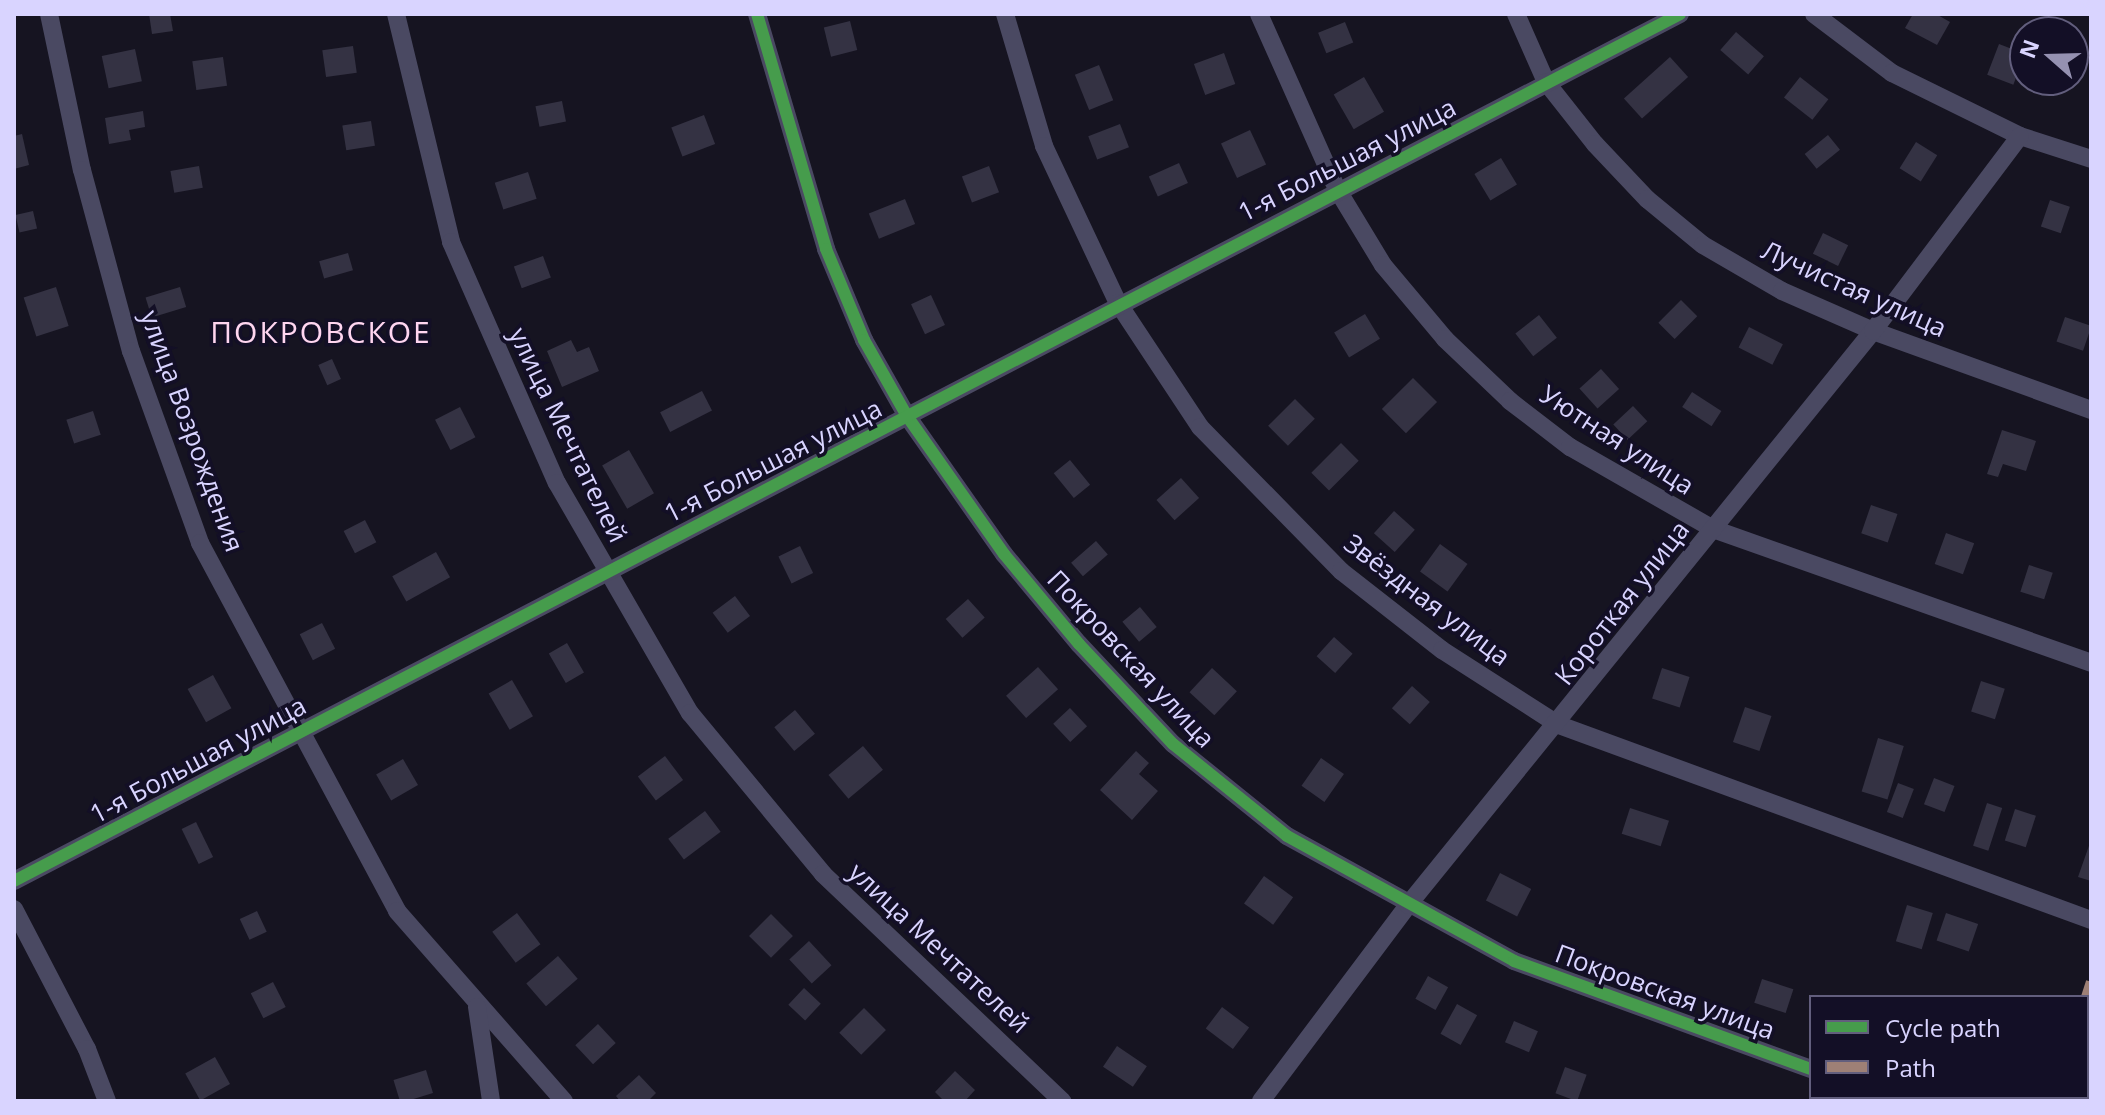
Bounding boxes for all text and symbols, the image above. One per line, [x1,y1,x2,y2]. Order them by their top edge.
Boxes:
north arrow [2009,16,2089,96]
text: N [2011,35,2045,62]
street label: 1-я Большая улица [1233,92,1461,228]
street label: Лучистая улица [1757,234,1951,344]
street label: улица Возрождения [134,306,250,556]
district label: ПОКРОВСКОЕ [210,314,432,350]
street label: улица Мечтателей [502,322,634,548]
street label: Уютная улица [1534,379,1700,501]
street label: 1-я Большая улица [659,393,887,529]
street label: Короткая улица [1548,515,1696,691]
street label: Звёздная улица [1338,528,1516,672]
street label: Покровская улица [1041,564,1221,754]
street label: 1-я Большая улица [85,690,311,830]
street label: улица Мечтателей [842,856,1036,1040]
street label: Покровская улица [1551,938,1779,1046]
legend [1809,995,2089,1099]
text: Cycle path [1885,1011,2001,1044]
text: Path [1885,1051,1936,1084]

